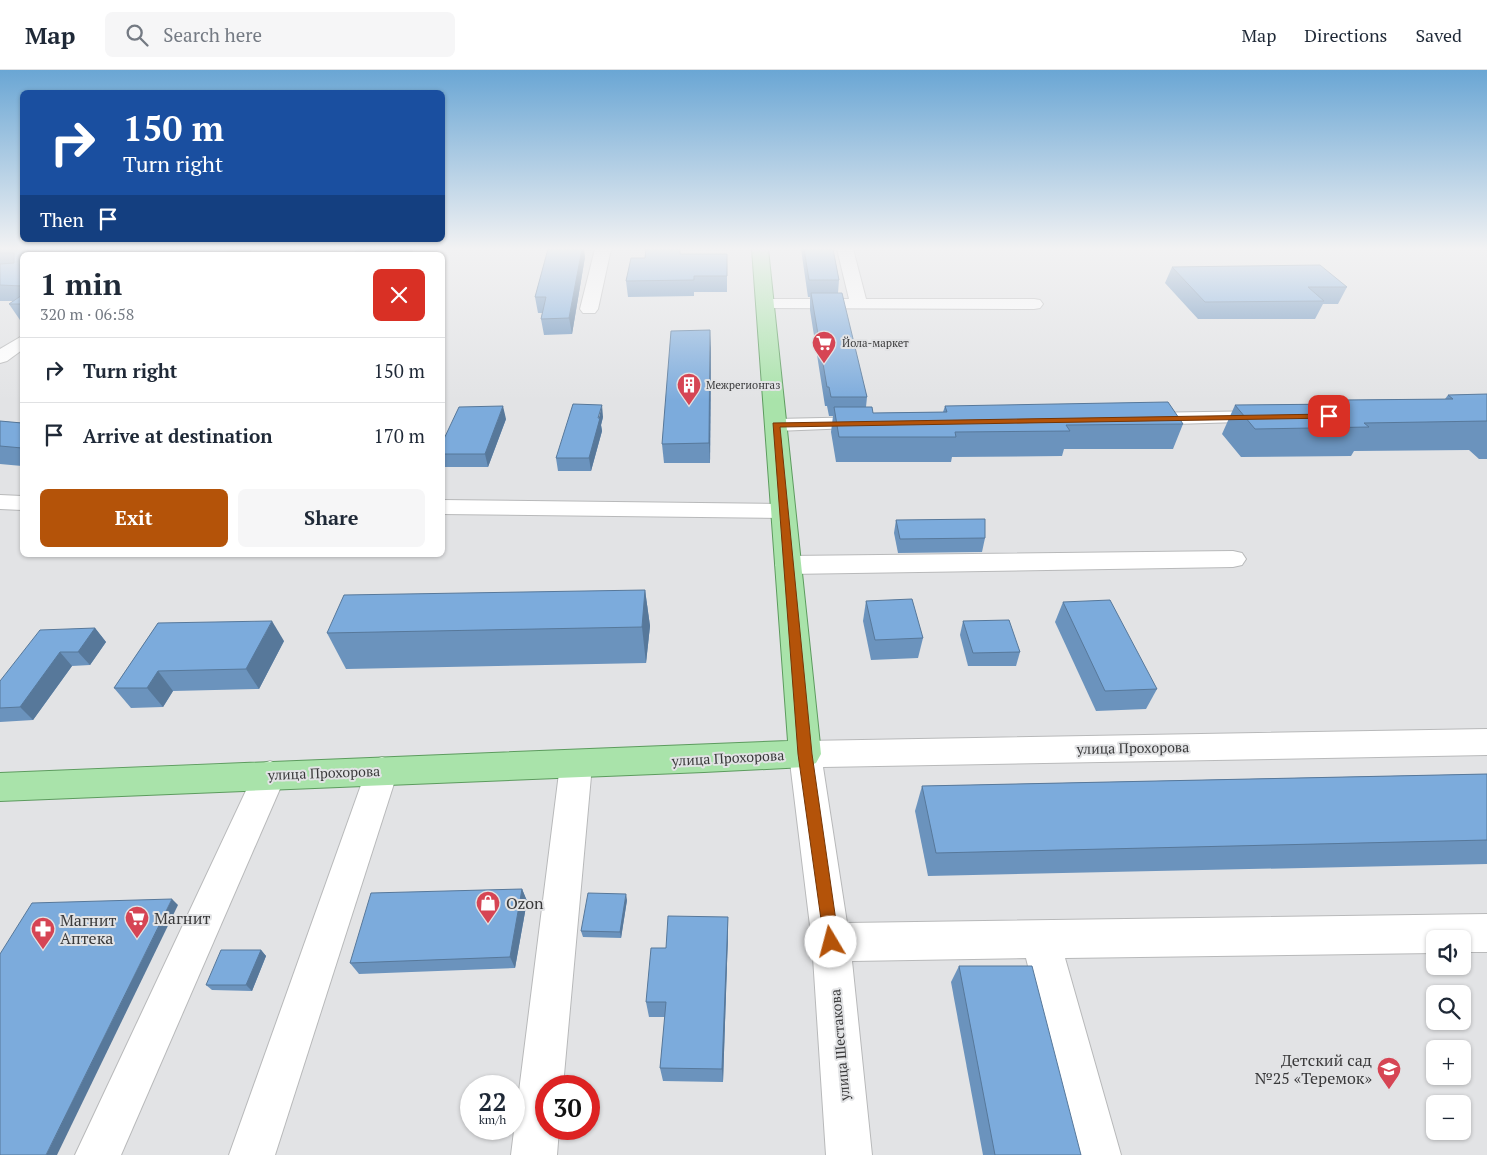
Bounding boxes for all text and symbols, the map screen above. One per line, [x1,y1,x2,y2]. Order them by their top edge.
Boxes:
search box [105,12,455,57]
text: Map [25,19,75,51]
icon: search [123,21,151,49]
text: Search here [163,22,262,47]
text: Map [1241,23,1276,47]
text: Directions [1304,23,1387,47]
text: Saved [1415,23,1462,47]
text: 150 m [123,105,224,151]
icon: right [40,110,105,175]
text: Turn right [123,149,223,178]
icon: arrive [94,205,122,233]
text: Then [40,207,84,232]
text: 1 min [40,264,122,304]
button: close [373,269,425,321]
text: 320 m · 06:58 [40,303,134,325]
supermarket icon: Йола-маркет [811,330,837,364]
place label: Йола-маркет [842,336,909,350]
icon: right [40,356,68,384]
text: Turn right [83,358,177,383]
text: 150 m [374,358,425,383]
building icon: Межрегионгаз [676,372,702,406]
place label: Межрегионгаз [706,378,780,392]
pin [1308,395,1350,437]
icon: arrive [1315,402,1343,430]
icon: arrive [40,421,68,449]
text: Arrive at destination [83,423,272,448]
text: 170 m [374,423,425,448]
button: Exit [40,489,228,547]
button: Share [238,489,425,547]
street label: улица Прохорова [1076,737,1189,758]
street label: улица Прохорова [670,745,785,770]
street label: улица Прохорова [266,761,381,784]
shop icon: Ozon [475,890,501,924]
place label: Ozon [506,892,544,914]
supermarket icon: Магнит [124,905,150,939]
place label: Магнит [154,907,210,929]
place label: Магнит Аптека [60,909,116,949]
position arrow [804,915,856,967]
pharmacy icon: Магнит Аптека [30,916,56,950]
map controls [1426,930,1471,1140]
button: sound [1426,930,1471,975]
button: search [1426,985,1471,1030]
street label: улица Шестакова [825,988,854,1103]
button: + [1426,1040,1471,1085]
place label: Детский сад №25 «Теремок» [1255,1049,1372,1089]
school or university icon: Детский сад №25 «Теремок» [1376,1056,1402,1090]
speed limit sign: 30 [535,1075,600,1140]
text: 22 [478,1085,507,1118]
button: − [1426,1095,1471,1140]
text: km/h [479,1112,506,1127]

